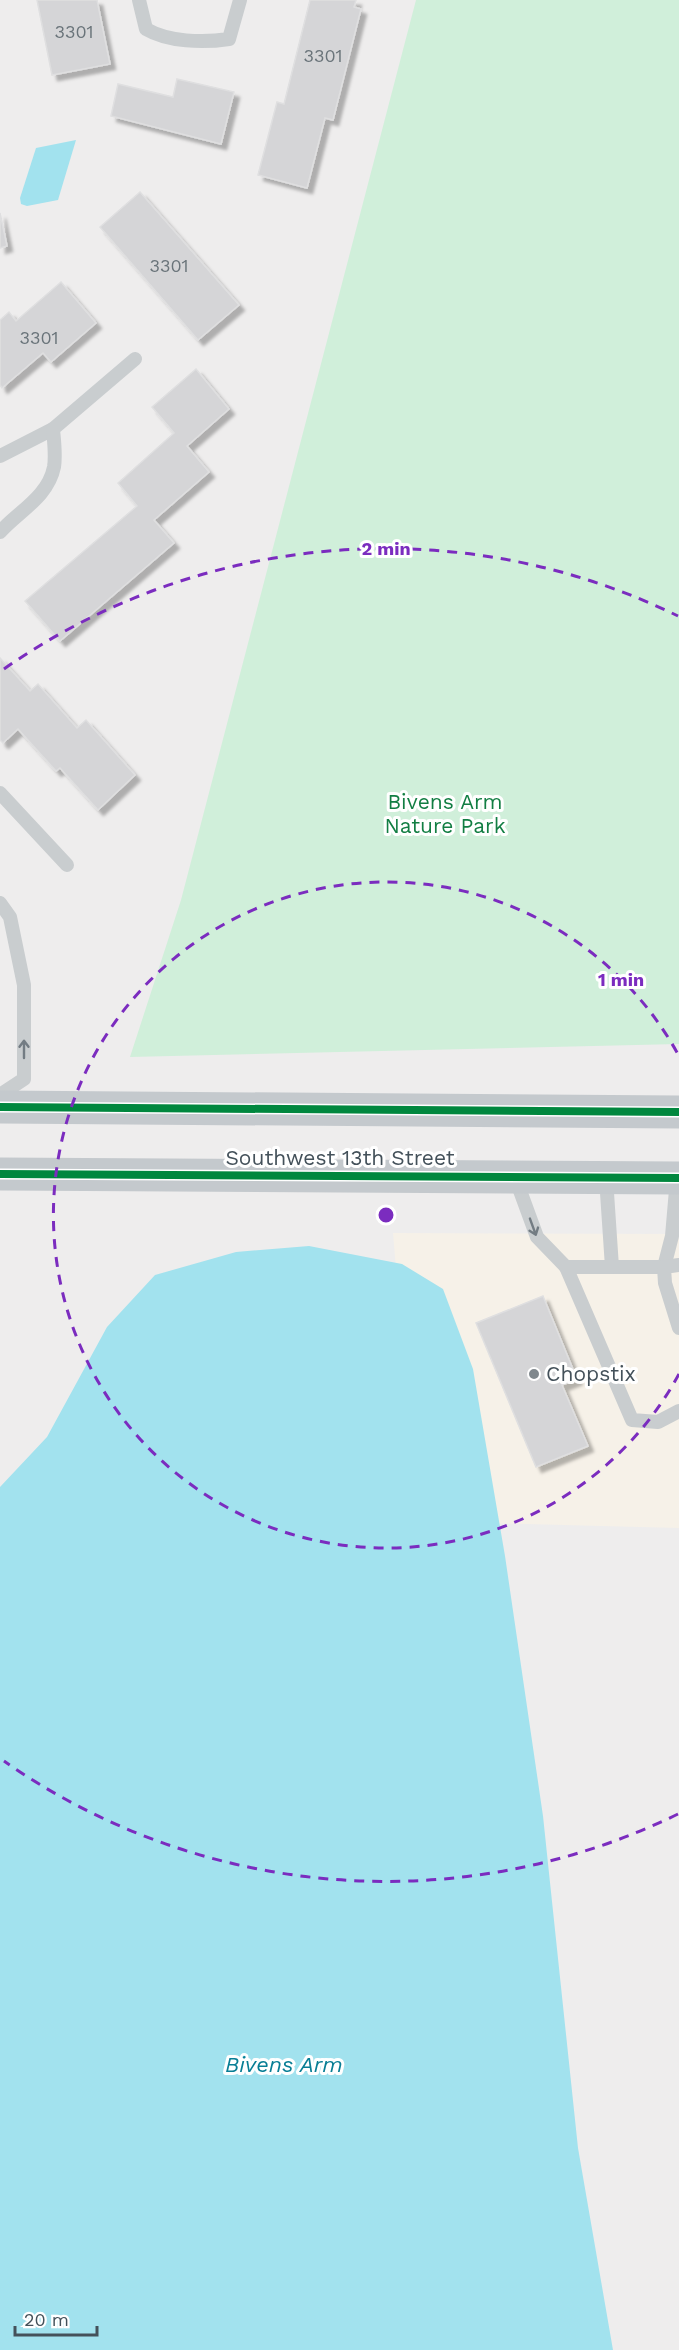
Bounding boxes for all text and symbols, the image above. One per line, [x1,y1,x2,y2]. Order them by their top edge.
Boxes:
house number: 3301 [54,21,94,42]
house number: 3301 [303,45,343,66]
house number: 3301 [149,255,189,276]
house number: 3301 [19,327,59,348]
text: 2 min [361,538,411,559]
park label: Bivens Arm Nature Park [384,789,506,838]
text: 1 min [598,969,644,990]
one-way arrow [18,1039,30,1059]
street label: Southwest 13th Street [225,1145,455,1170]
centre of rings [376,1205,396,1225]
one-way arrow [529,1217,540,1236]
place label: Chopstix [546,1361,636,1386]
marker: Chopstix [527,1367,541,1381]
water label: Bivens Arm [225,2052,343,2077]
scale bar [15,2299,98,2337]
text: 20 m [24,2309,69,2330]

